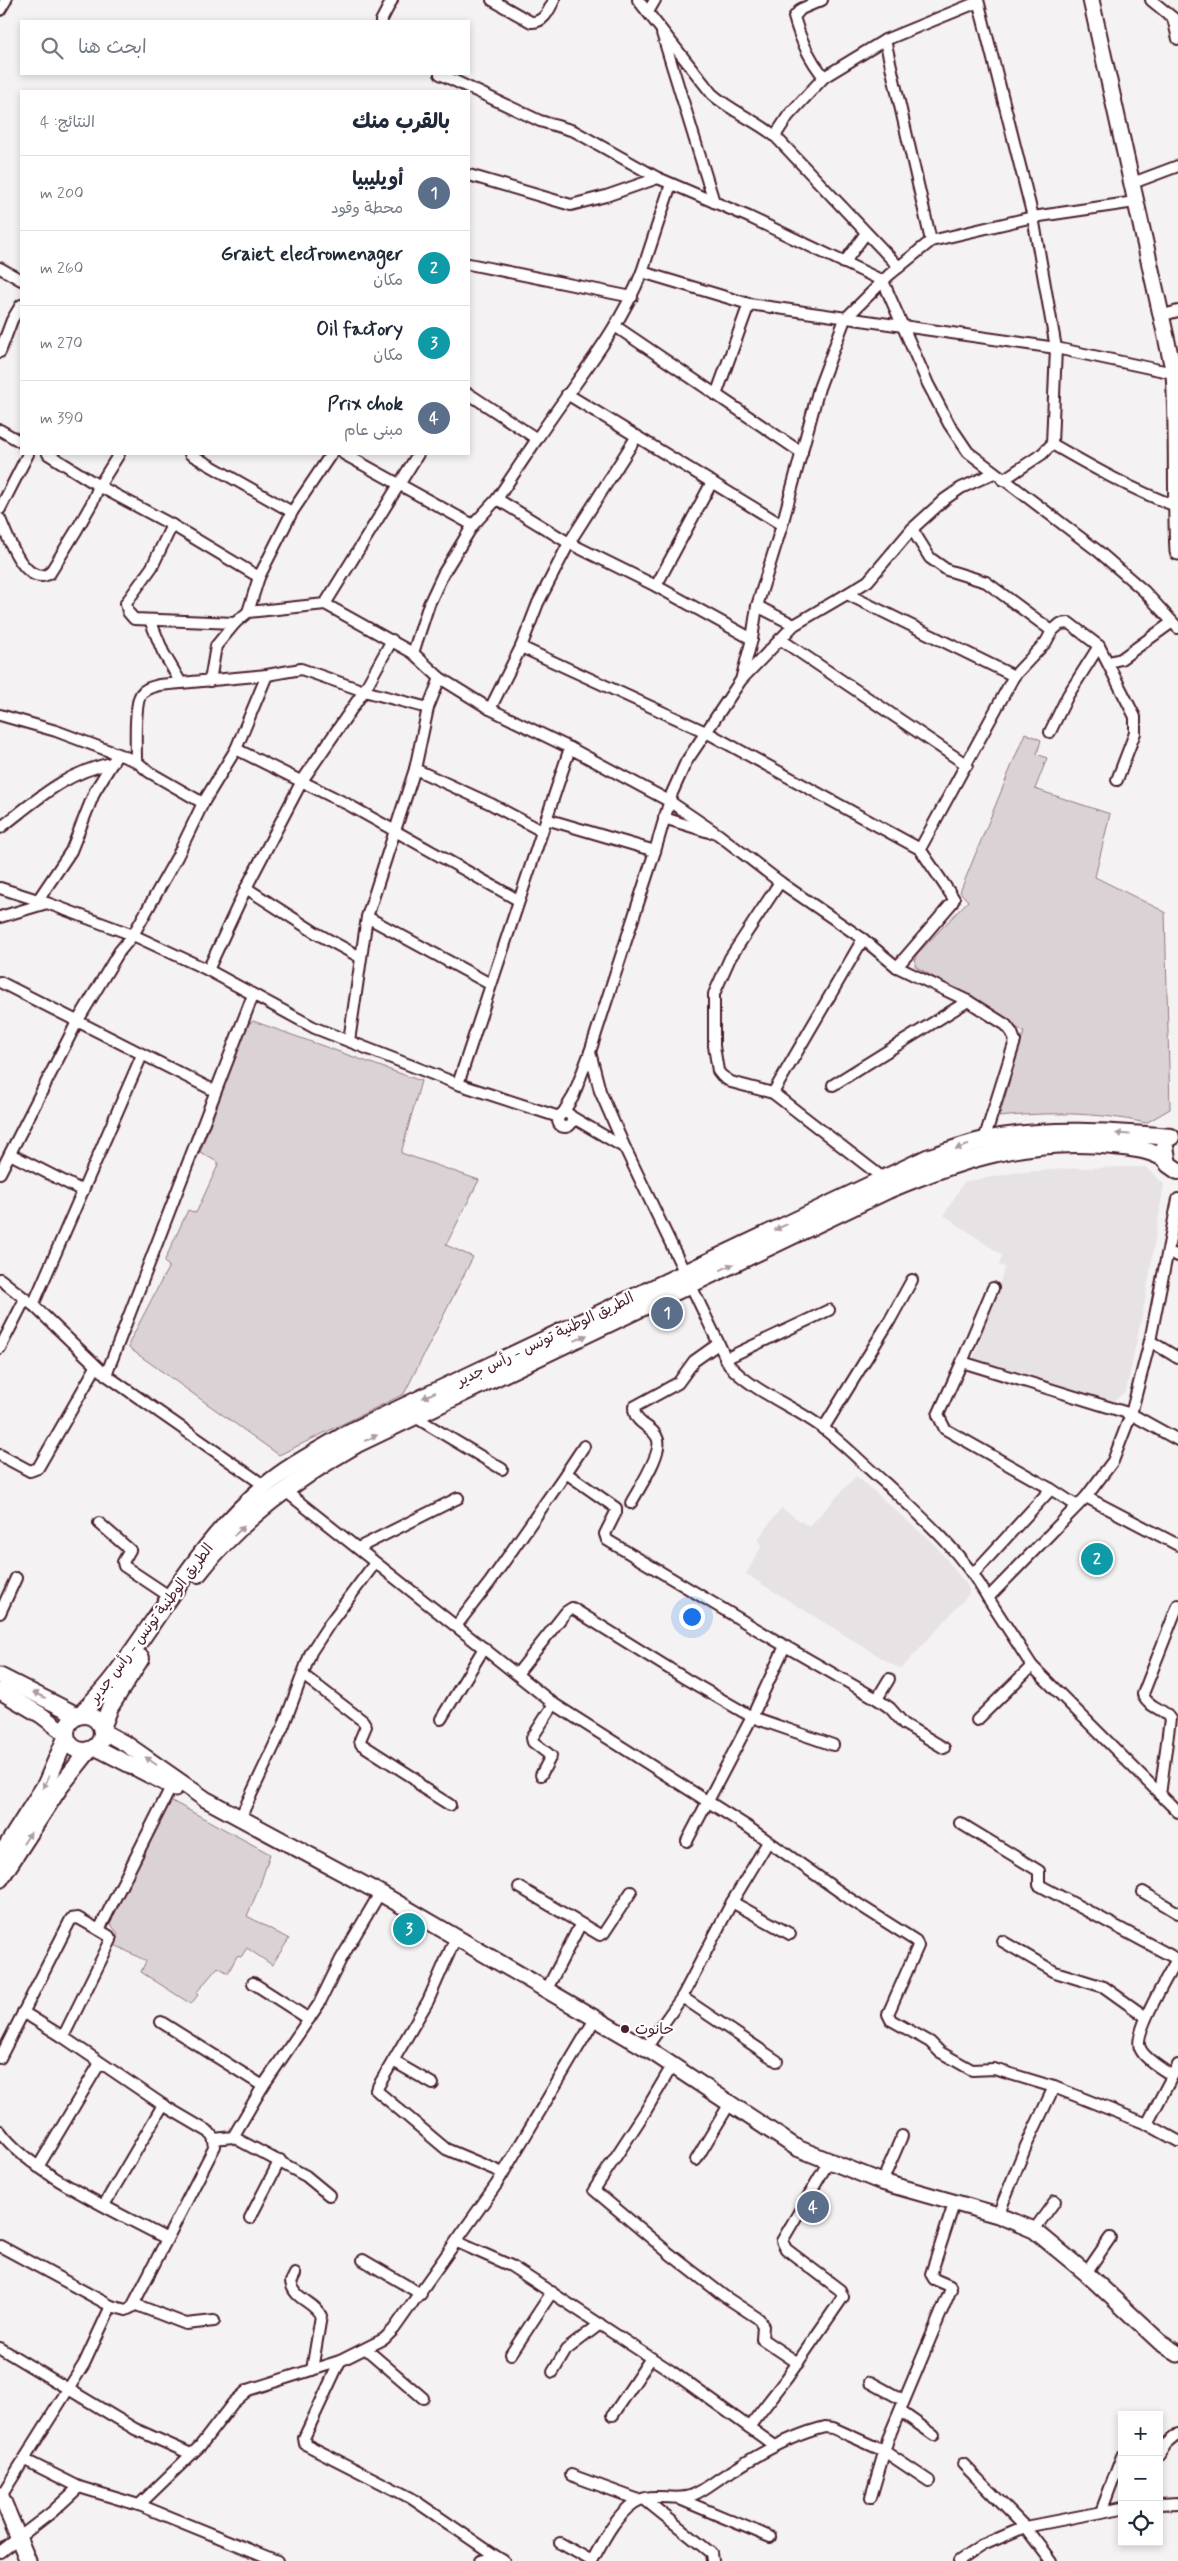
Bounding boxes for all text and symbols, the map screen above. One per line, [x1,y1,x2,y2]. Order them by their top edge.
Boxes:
search box [20,20,470,75]
icon: search [38,34,66,62]
text: ابحث هنا [78,35,147,60]
text: بالقرب منك [352,108,450,136]
text: النتائج: 4 [40,112,95,133]
text: أويليبيا [352,167,403,192]
text: 200 m [40,183,84,204]
text: 1 [430,183,438,204]
text: محطة وقود [331,198,403,219]
text: Graiet electromenager [221,242,403,267]
text: 260 m [40,258,83,279]
text: 2 [430,258,438,279]
text: مكان [373,270,403,291]
text: Oil factory [316,317,403,342]
text: 270 m [40,333,83,354]
text: 3 [430,333,438,354]
text: مكان [373,345,403,366]
text: Prix chok [328,392,403,417]
text: 390 m [40,408,83,429]
text: 4 [429,408,439,429]
text: مبنى عام [344,420,403,441]
one-way arrow [1114,1129,1130,1137]
one-way arrow [954,1144,969,1151]
one-way arrow [774,1223,788,1231]
one-way arrow [720,1263,734,1271]
street label: الطريق الوطنية تونس - رأس جدير [452,1288,638,1393]
pin: 1 [651,1294,683,1332]
one-way arrow [574,1334,588,1342]
one-way arrow [422,1391,436,1399]
one-way arrow [364,1433,378,1441]
one-way arrow [232,1525,244,1537]
street label: الطريق الوطنية تونس - رأس جدير [84,1540,218,1709]
pin: 2 [1081,1540,1113,1578]
your location [679,1604,705,1630]
one-way arrow [32,1691,46,1699]
one-way arrow [144,1756,157,1766]
one-way arrow [42,1775,50,1789]
one-way arrow [22,1831,31,1844]
pin: 3 [393,1910,425,1948]
place label: حانوت [635,2020,673,2040]
marker: حانوت [619,2023,631,2035]
pin: 4 [797,2188,829,2226]
map controls [1118,2411,1163,2546]
button: + [1118,2411,1163,2456]
button: − [1118,2456,1163,2501]
button: locate [1118,2501,1163,2546]

